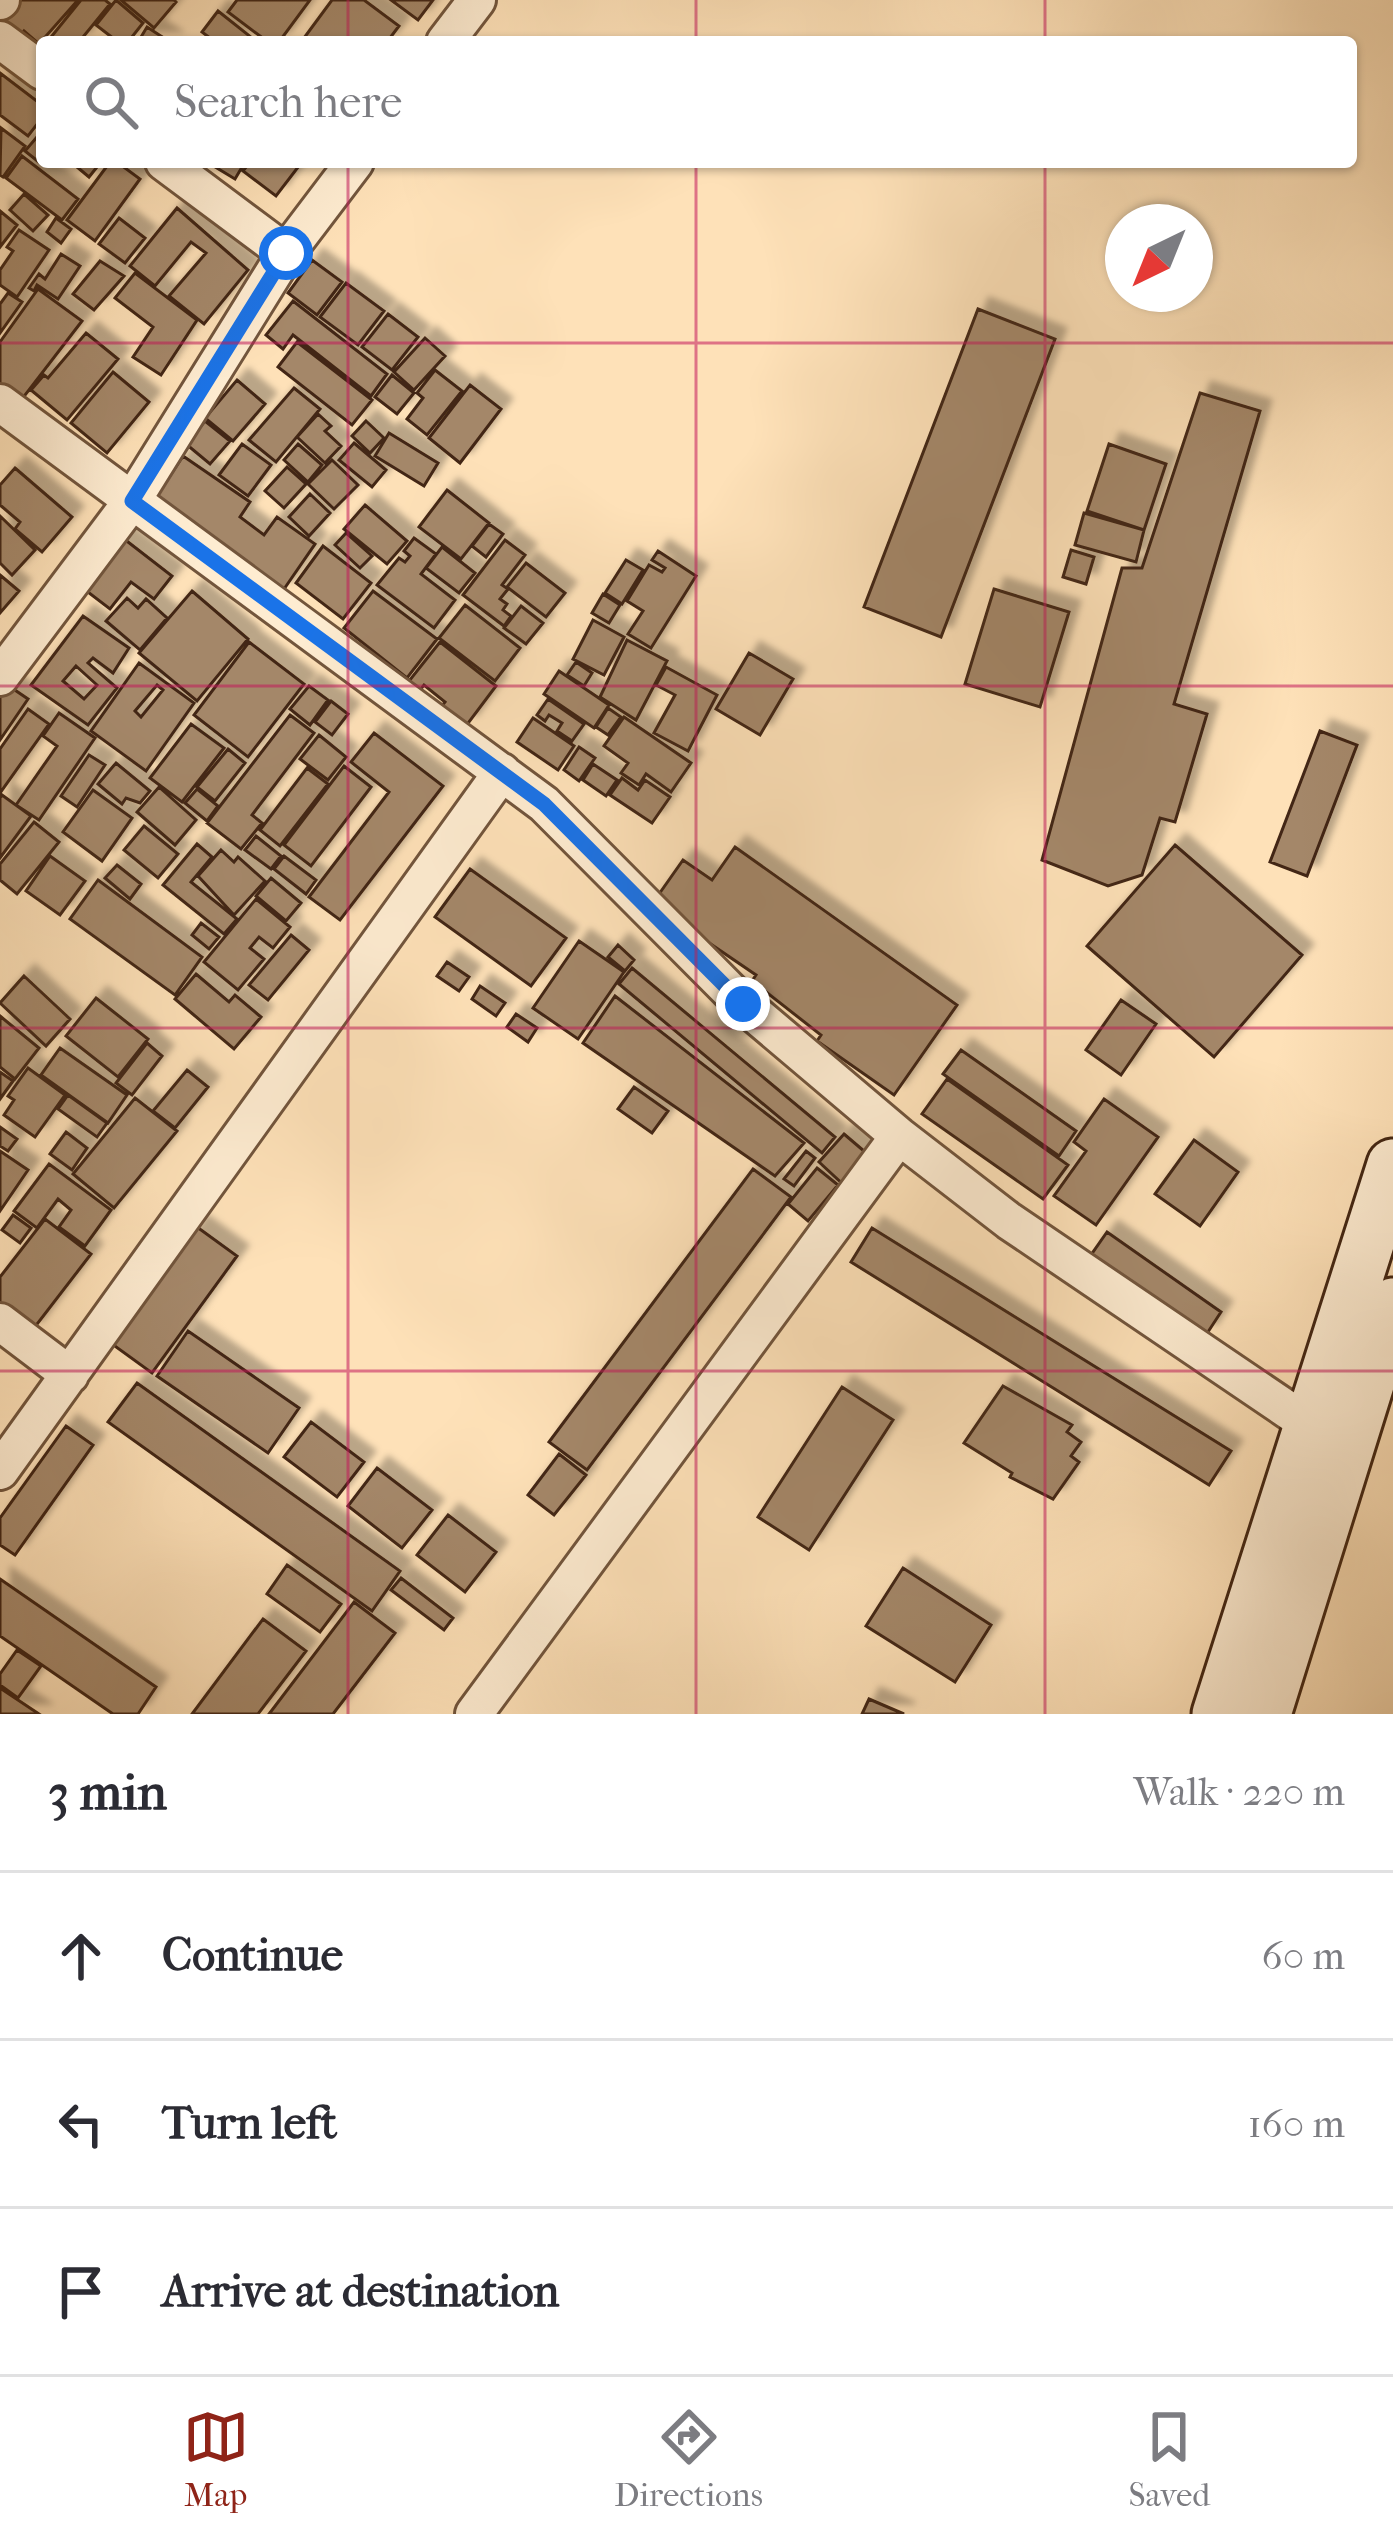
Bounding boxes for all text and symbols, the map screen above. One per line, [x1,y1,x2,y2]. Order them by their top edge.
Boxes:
search box [36,36,1357,168]
icon: search [78,69,144,135]
text: Search here [174,76,402,129]
north arrow [1105,204,1213,312]
route start [259,226,313,280]
route end [716,977,770,1031]
text: 3 min [48,1762,167,1822]
text: Walk · 220 m [1133,1769,1345,1815]
icon: ahead [48,1923,114,1989]
text: Continue [162,1929,343,1982]
text: 60 m [1262,1933,1345,1979]
icon: left [48,2091,114,2157]
text: Turn left [162,2097,337,2150]
text: 160 m [1248,2101,1345,2147]
icon: arrive [48,2259,114,2325]
text: Arrive at destination [162,2265,559,2318]
tab: Map [183,2404,249,2515]
tab: Directions [614,2404,763,2515]
tab: Saved [1128,2404,1210,2515]

